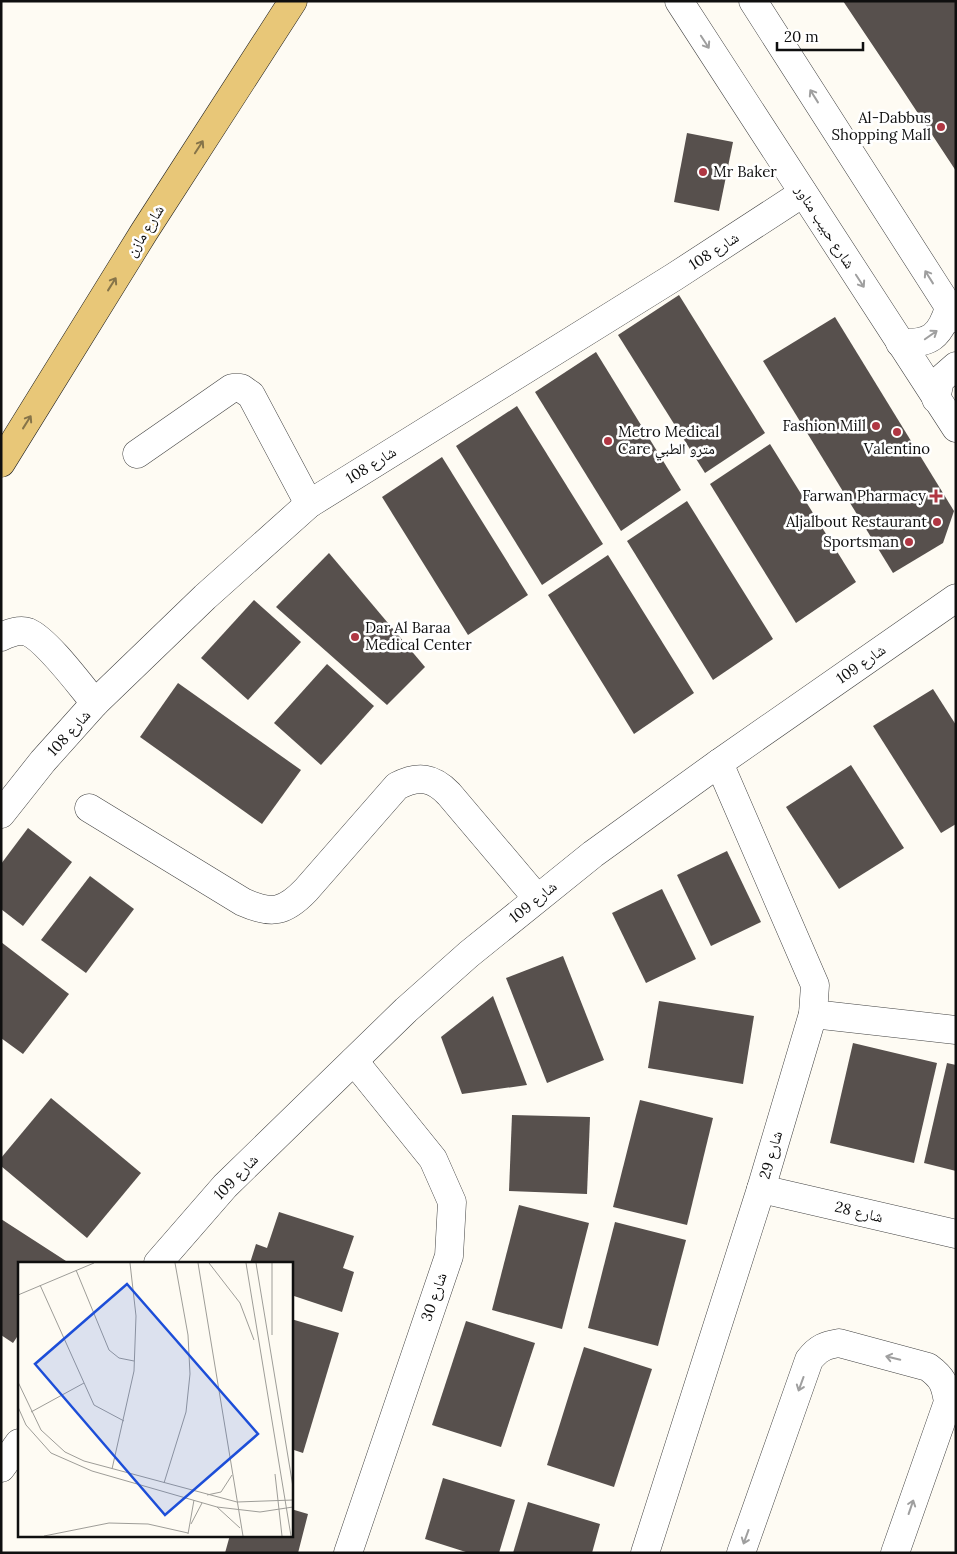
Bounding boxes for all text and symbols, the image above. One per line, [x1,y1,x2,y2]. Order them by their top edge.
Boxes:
scale bar [777,20,863,52]
text: 20 m [784,27,819,46]
one-way arrow [700,35,710,49]
one-way arrow [809,89,819,103]
place label: Al-Dabbus Shopping Mall [832,108,931,144]
marker: Al-Dabbus Shopping Mall [935,121,947,133]
one-way arrow [195,140,205,154]
place label: Mr Baker [713,162,777,181]
marker: Mr Baker [697,166,709,178]
street label: شارع حبيب مناور [790,181,860,273]
street label: شارع مازن [121,201,169,261]
street label: شارع 108 [685,227,743,275]
one-way arrow [924,271,934,285]
one-way arrow [855,274,865,288]
one-way arrow [108,277,118,291]
one-way arrow [924,330,938,341]
one-way arrow [21,415,32,429]
place label: Fashion Mill [783,416,866,435]
marker: Fashion Mill [870,420,882,432]
place label: Metro Medical Care مترو الطبي [618,422,719,461]
marker: Valentino [891,426,903,438]
marker: Metro Medical Care مترو الطبي [602,435,614,447]
place label: Valentino [863,439,930,458]
street label: شارع 108 [342,442,400,488]
place label: Farwan Pharmacy [802,486,926,505]
marker: Farwan Pharmacy [930,490,942,502]
place label: Aljalbout Restaurant [785,512,927,531]
marker: Aljalbout Restaurant [931,516,943,528]
place label: Sportsman [823,532,899,551]
marker: Sportsman [903,536,915,548]
place label: Dar Al Baraa Medical Center [365,618,472,654]
marker: Dar Al Baraa Medical Center [349,631,361,643]
street label: شارع 109 [832,640,890,688]
street label: شارع 108 [43,706,95,760]
street label: شارع 109 [505,877,561,927]
street label: شارع 29 [755,1128,787,1181]
street label: شارع 109 [209,1150,263,1204]
street label: شارع 28 [833,1197,885,1227]
inset map [18,1262,292,1536]
street label: شارع 30 [416,1270,452,1324]
one-way arrow [886,1353,902,1362]
one-way arrow [796,1376,805,1391]
one-way arrow [907,1499,916,1515]
one-way arrow [741,1529,750,1544]

